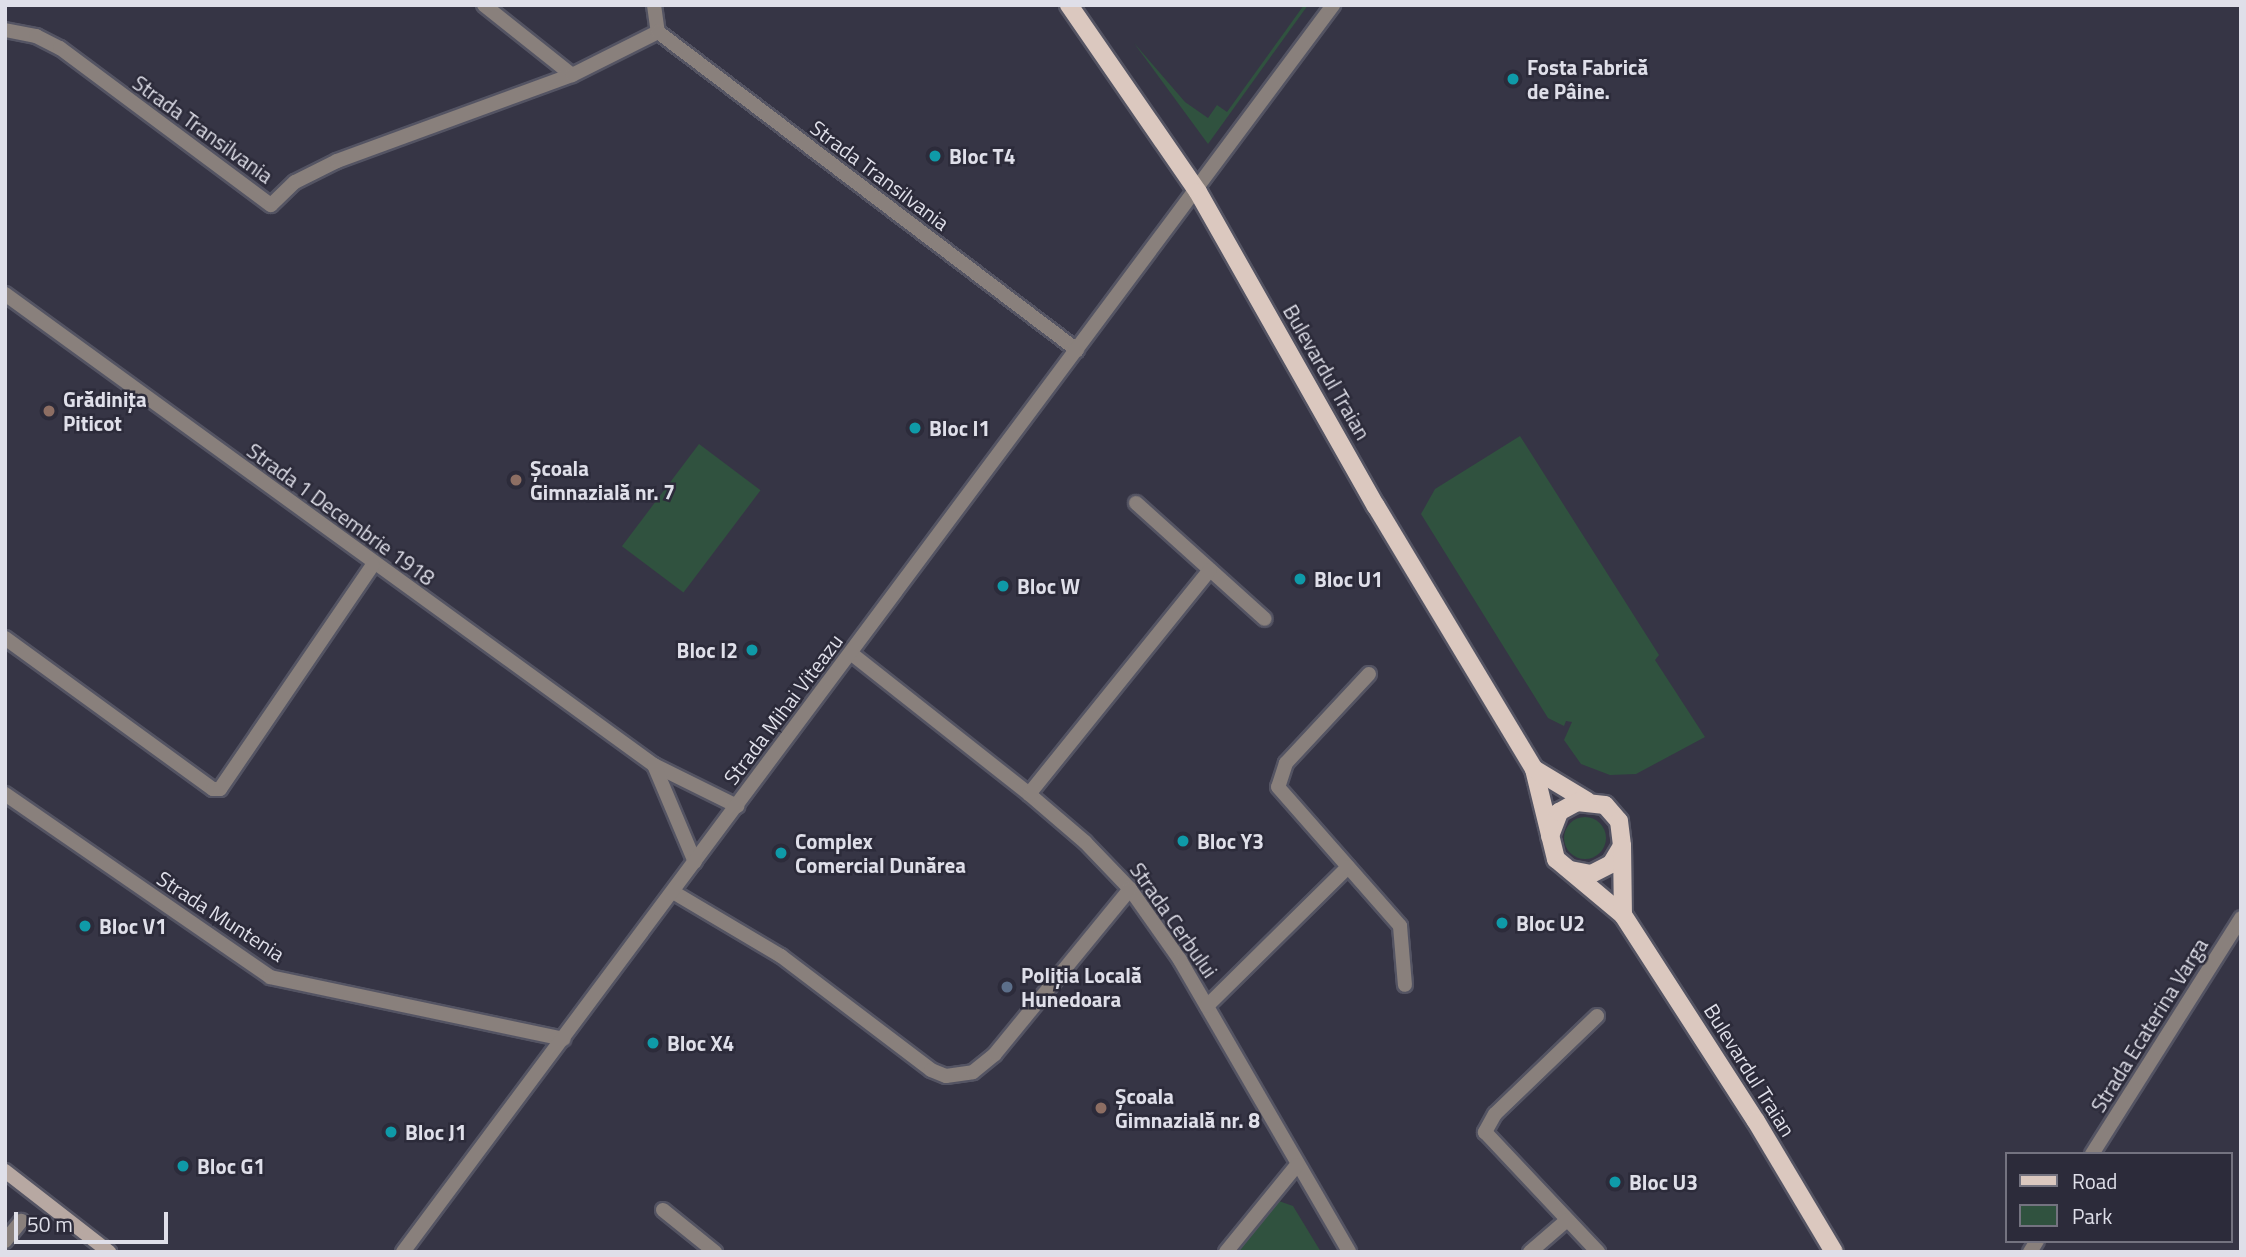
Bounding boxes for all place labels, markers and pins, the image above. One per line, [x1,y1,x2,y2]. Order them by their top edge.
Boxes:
place label: Fosta Fabrică de Pâine. [1527,54,1648,104]
marker: Fosta Fabrică de Pâine. [1505,71,1521,87]
place label: Bloc T4 [949,143,1015,169]
marker: Bloc T4 [927,148,943,164]
place label: Grădinița Piticot [63,386,147,436]
marker: Grădinița Piticot [41,403,57,419]
place label: Bloc I1 [929,415,990,441]
marker: Bloc I1 [907,420,923,436]
place label: Școala Gimnazială nr. 7 [530,455,675,505]
marker: Școala Gimnazială nr. 7 [508,472,524,488]
place label: Bloc U1 [1314,566,1383,592]
marker: Bloc U1 [1292,571,1308,587]
place label: Bloc W [1017,573,1080,599]
marker: Bloc W [995,578,1011,594]
place label: Bloc I2 [677,637,738,663]
marker: Bloc I2 [744,642,760,658]
place label: Complex Comercial Dunărea [795,828,966,878]
place label: Bloc Y3 [1197,828,1264,854]
marker: Bloc Y3 [1175,833,1191,849]
marker: Complex Comercial Dunărea [773,845,789,861]
place label: Bloc U2 [1516,910,1585,936]
place label: Bloc V1 [99,913,167,939]
marker: Bloc U2 [1494,915,1510,931]
marker: Bloc V1 [77,918,93,934]
place label: Poliția Locală Hunedoara [1021,962,1142,1012]
marker: Poliția Locală Hunedoara [999,979,1015,995]
place label: Bloc X4 [667,1030,734,1056]
marker: Bloc X4 [645,1035,661,1051]
place label: Școala Gimnazială nr. 8 [1115,1083,1260,1133]
marker: Școala Gimnazială nr. 8 [1093,1100,1109,1116]
place label: Bloc J1 [405,1119,467,1145]
marker: Bloc J1 [383,1124,399,1140]
place label: Bloc G1 [197,1153,265,1179]
marker: Bloc G1 [175,1158,191,1174]
place label: Bloc U3 [1629,1169,1698,1195]
marker: Bloc U3 [1607,1174,1623,1190]

